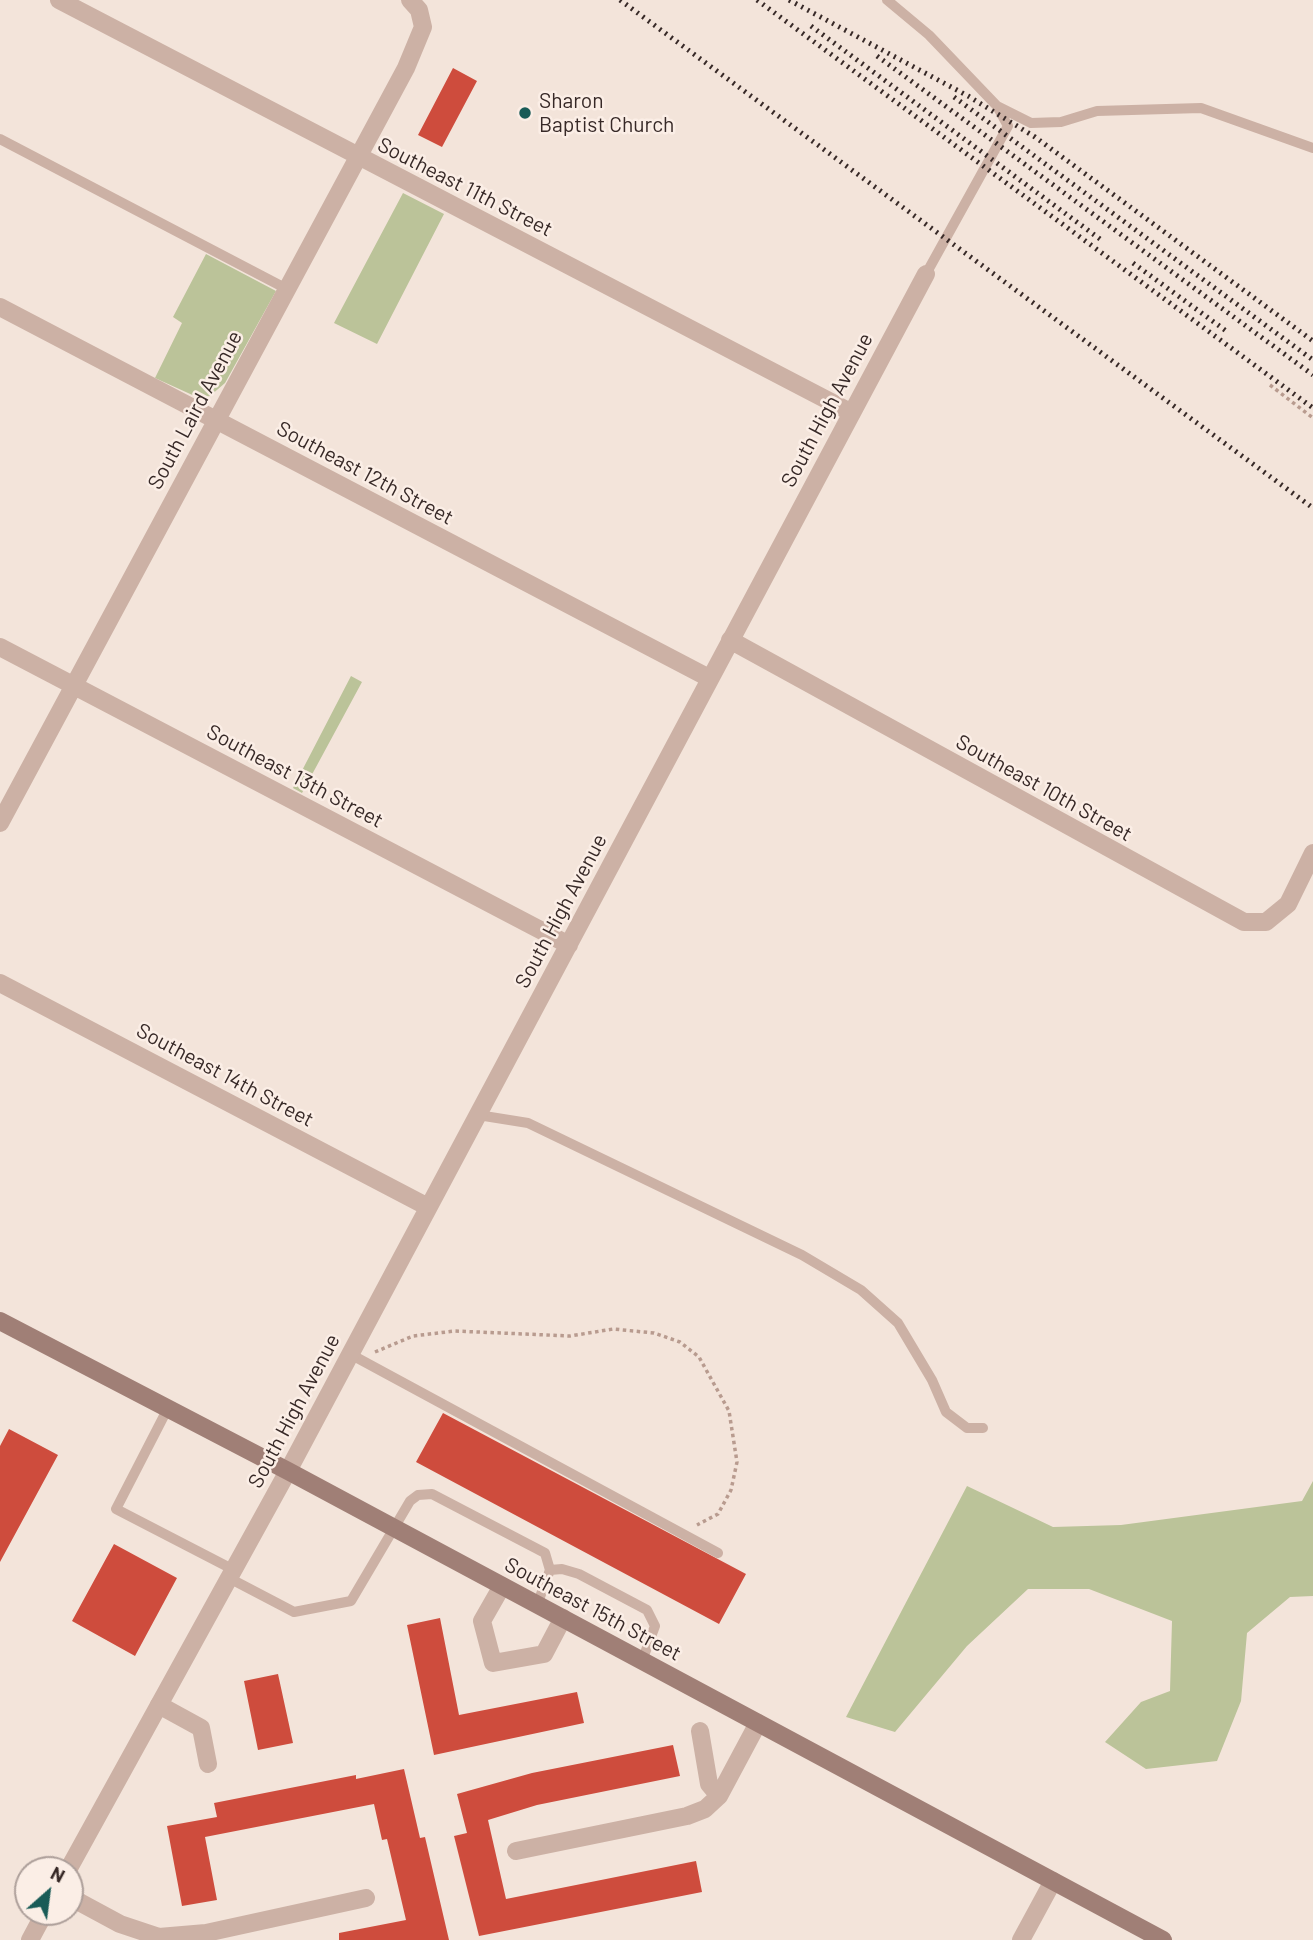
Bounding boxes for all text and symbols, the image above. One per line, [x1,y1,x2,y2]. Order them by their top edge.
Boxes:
place label: Sharon Baptist Church [539,88,674,138]
marker: Sharon Baptist Church [517,105,533,121]
street label: Southeast 11th Street [373,132,557,242]
street label: South Laird Avenue [143,326,247,494]
street label: South High Avenue [776,329,878,491]
street label: Southeast 12th Street [272,416,458,530]
street label: Southeast 13th Street [202,719,388,833]
street label: Southeast 10th Street [952,729,1136,847]
street label: South High Avenue [510,830,612,992]
street label: Southeast 14th Street [132,1018,318,1132]
street label: South High Avenue [243,1330,345,1492]
street label: Southeast 15th Street [500,1552,686,1666]
north arrow [14,1856,84,1926]
text: N [47,1861,69,1887]

